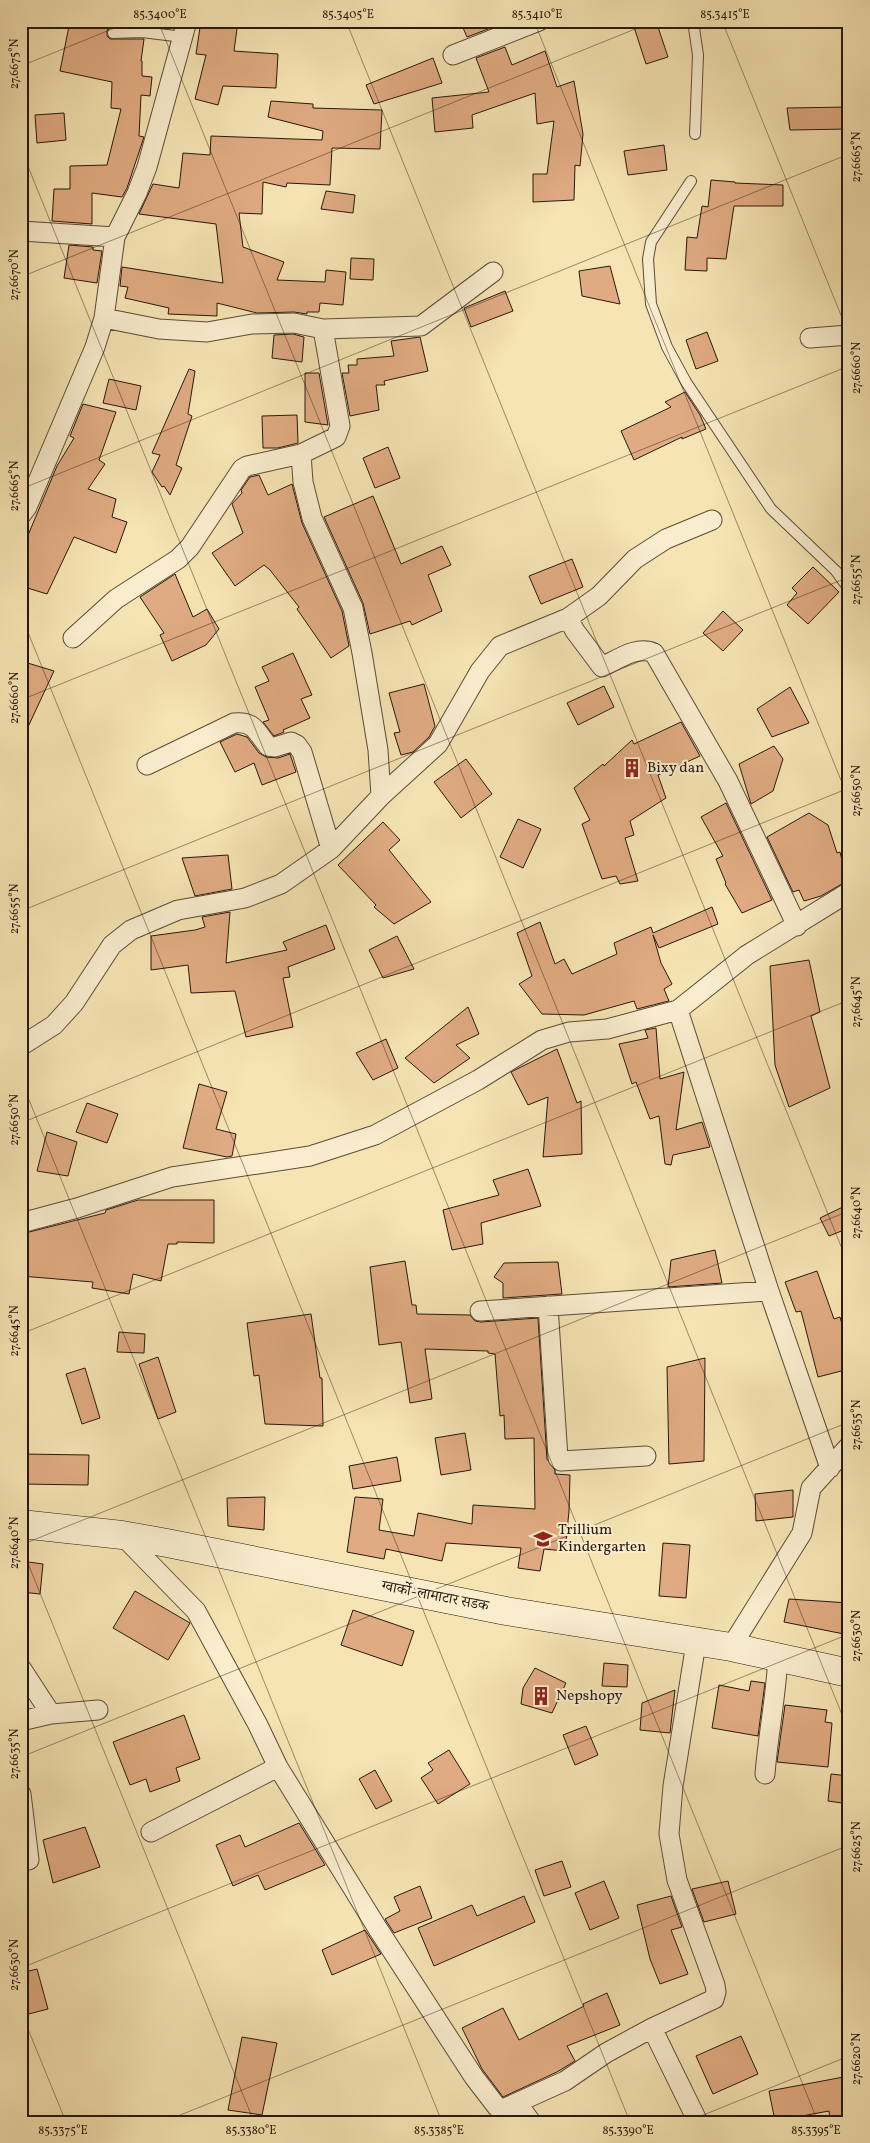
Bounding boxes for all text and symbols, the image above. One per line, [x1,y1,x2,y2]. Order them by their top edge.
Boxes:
text: 85.3400°E [133,7,187,23]
text: 85.3405°E [322,7,374,23]
text: 85.3410°E [512,7,562,23]
text: 85.3415°E [700,7,750,23]
text: 27.6675°N [7,39,23,89]
text: 27.6665°N [849,131,865,182]
text: 27.6670°N [7,249,23,301]
text: 27.6660°N [849,342,865,394]
text: 27.6665°N [7,460,23,511]
text: 27.6655°N [849,555,865,605]
text: 27.6660°N [7,672,23,724]
building icon: Bixy dan [621,757,643,779]
place label: Bixy dan [647,758,704,779]
text: 27.6650°N [849,765,865,817]
text: 27.6655°N [7,884,23,934]
text: 27.6645°N [849,976,865,1028]
text: 27.6650°N [7,1094,23,1146]
text: 27.6640°N [849,1187,865,1239]
text: 27.6645°N [7,1305,23,1357]
text: 27.6635°N [849,1399,865,1450]
text: 27.6640°N [7,1517,23,1569]
place label: Trillium Kindergarten [558,1520,646,1558]
school or university icon: Trillium Kindergarten [532,1528,554,1550]
street label: ग्वार्को-लामाटार सडक [379,1576,492,1618]
text: 27.6630°N [849,1610,865,1662]
building icon: Nepshopy [530,1685,552,1707]
place label: Nepshopy [556,1686,623,1707]
text: 27.6635°N [7,1728,23,1779]
text: 27.6625°N [849,1821,865,1873]
text: 27.6630°N [7,1939,23,1991]
text: 27.6620°N [849,2033,865,2085]
text: 85.3375°E [38,2123,88,2139]
text: 85.3380°E [225,2123,277,2139]
text: 85.3385°E [414,2123,464,2139]
text: 85.3390°E [602,2123,654,2139]
text: 85.3395°E [791,2123,841,2139]

